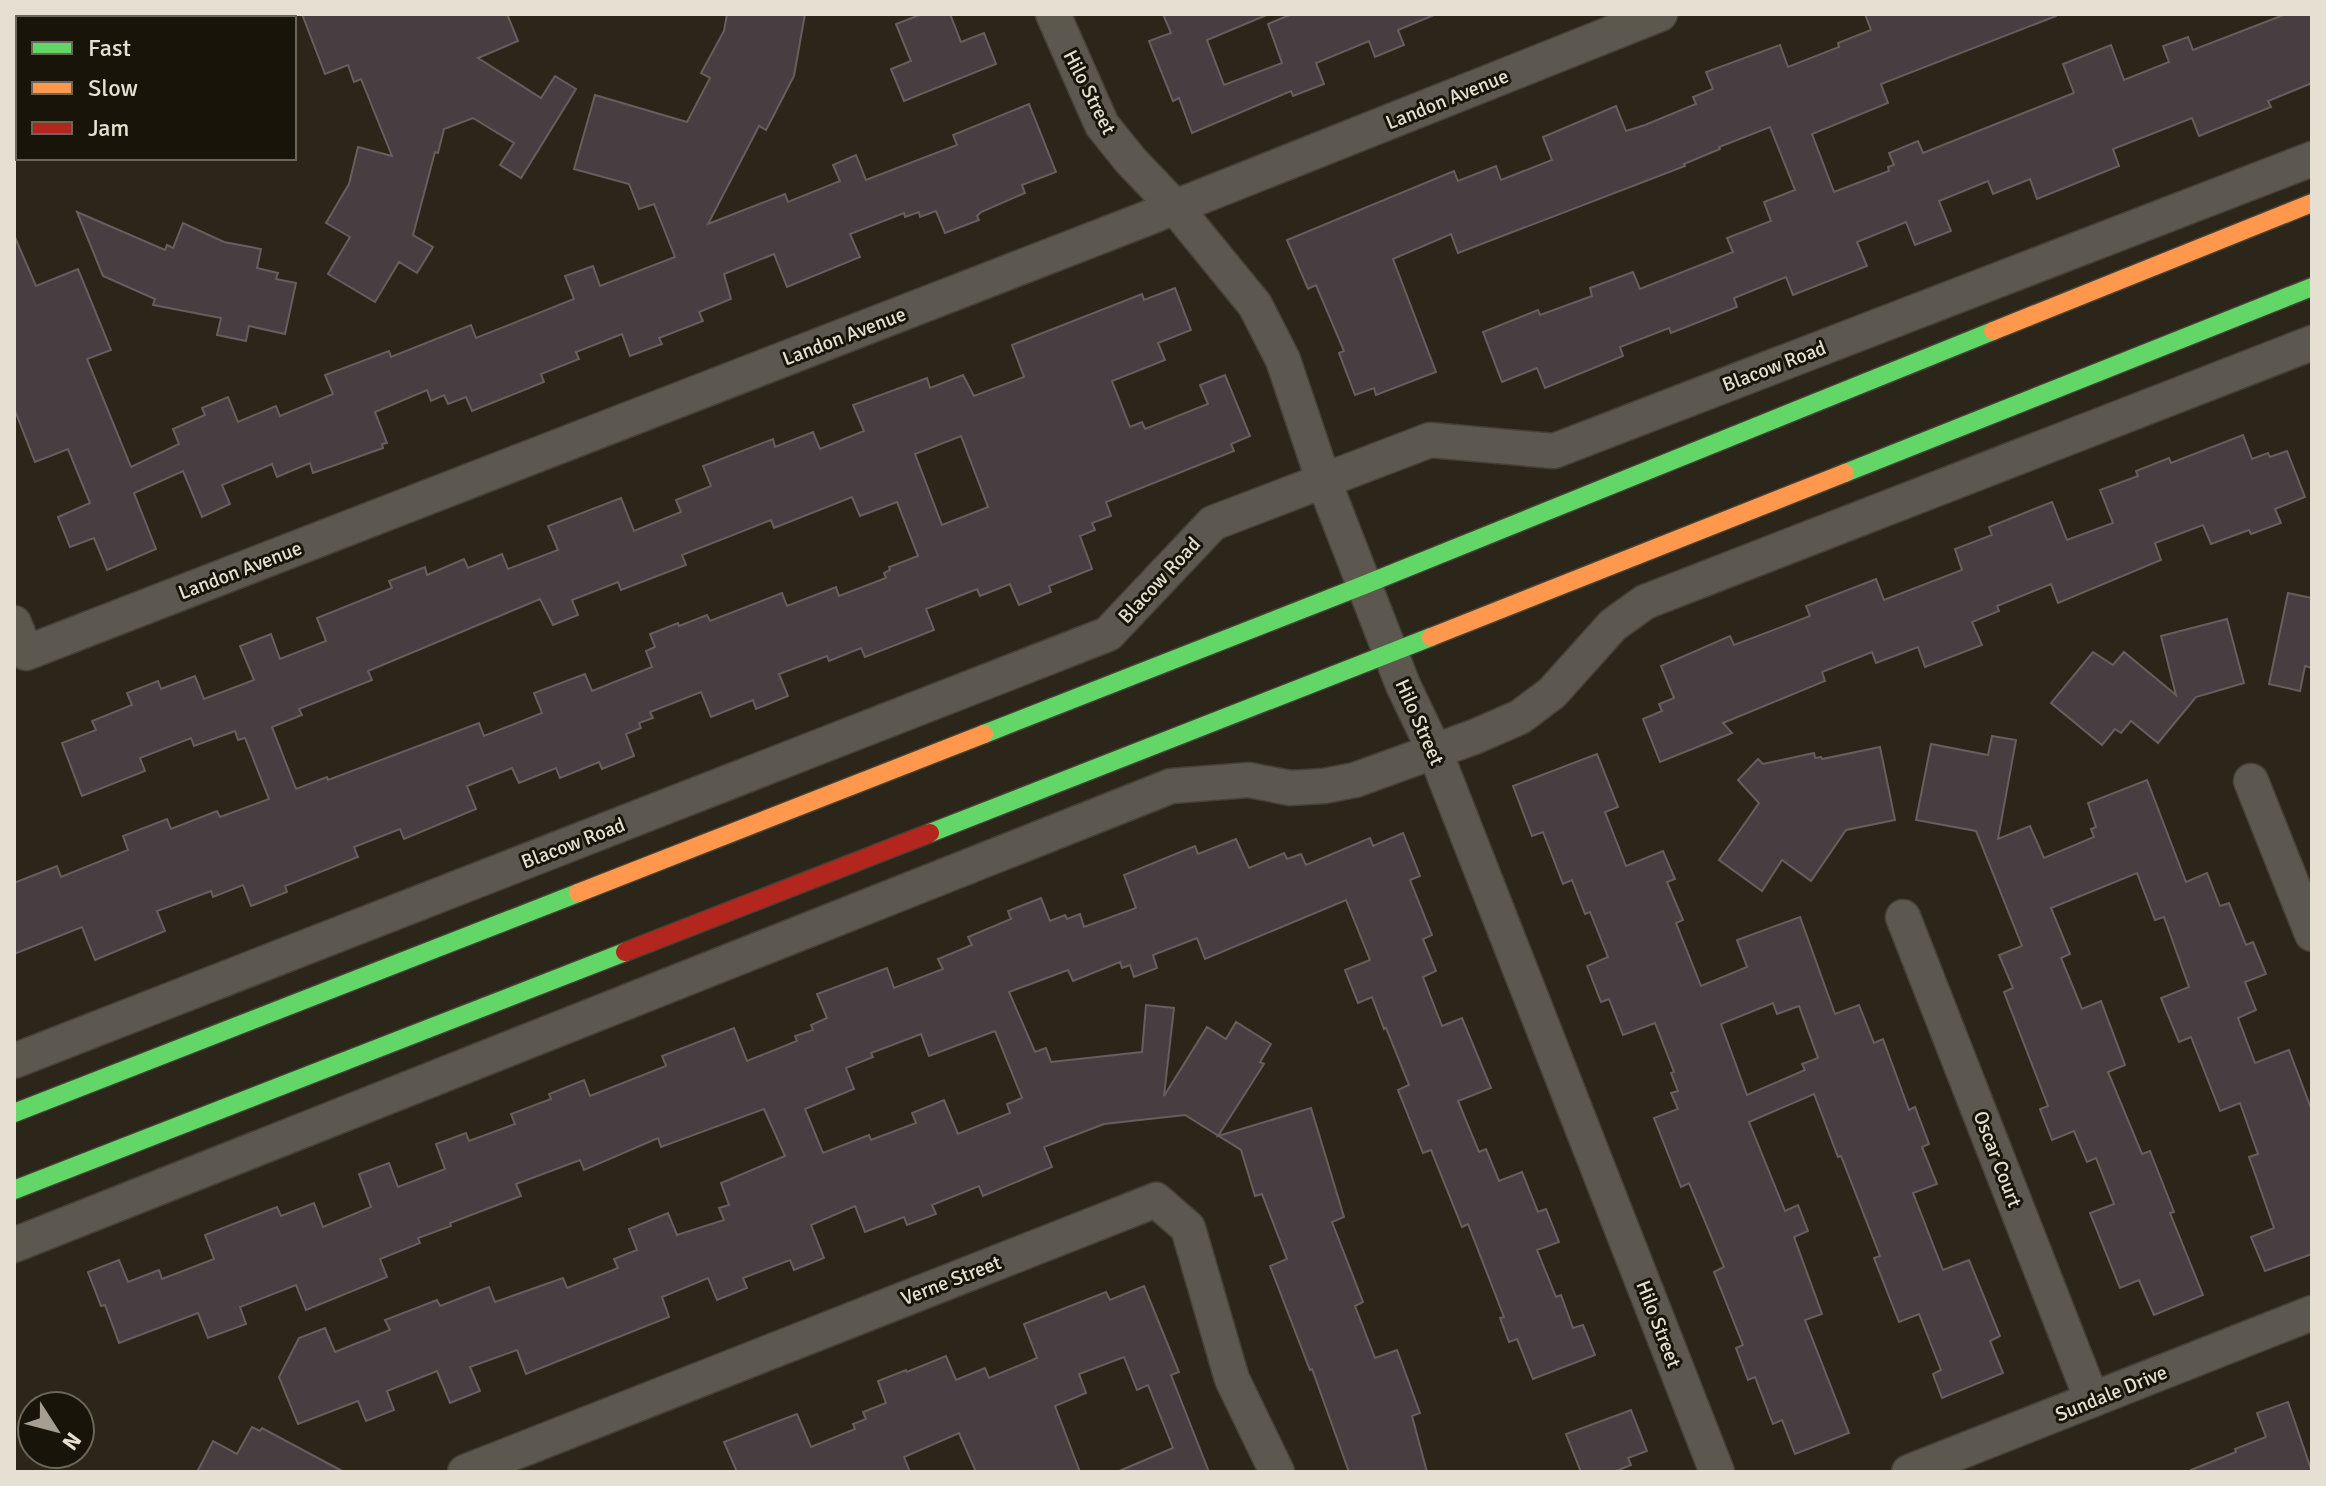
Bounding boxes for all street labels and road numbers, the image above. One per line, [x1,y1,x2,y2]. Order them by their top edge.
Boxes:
street label: Hilo Street [1058,46,1121,139]
street label: Landon Avenue [1382,63,1512,135]
street label: Landon Avenue [779,301,909,371]
street label: Blacow Road [1719,335,1830,398]
street label: Blacow Road [1113,532,1206,629]
street label: Landon Avenue [175,535,305,605]
street label: Hilo Street [1390,675,1450,769]
street label: Blacow Road [518,812,629,875]
street label: Oscar Court [1968,1107,2027,1211]
street label: Verne Street [898,1250,1005,1311]
street label: Hilo Street [1630,1277,1687,1371]
street label: Sundale Drive [2052,1360,2171,1427]

